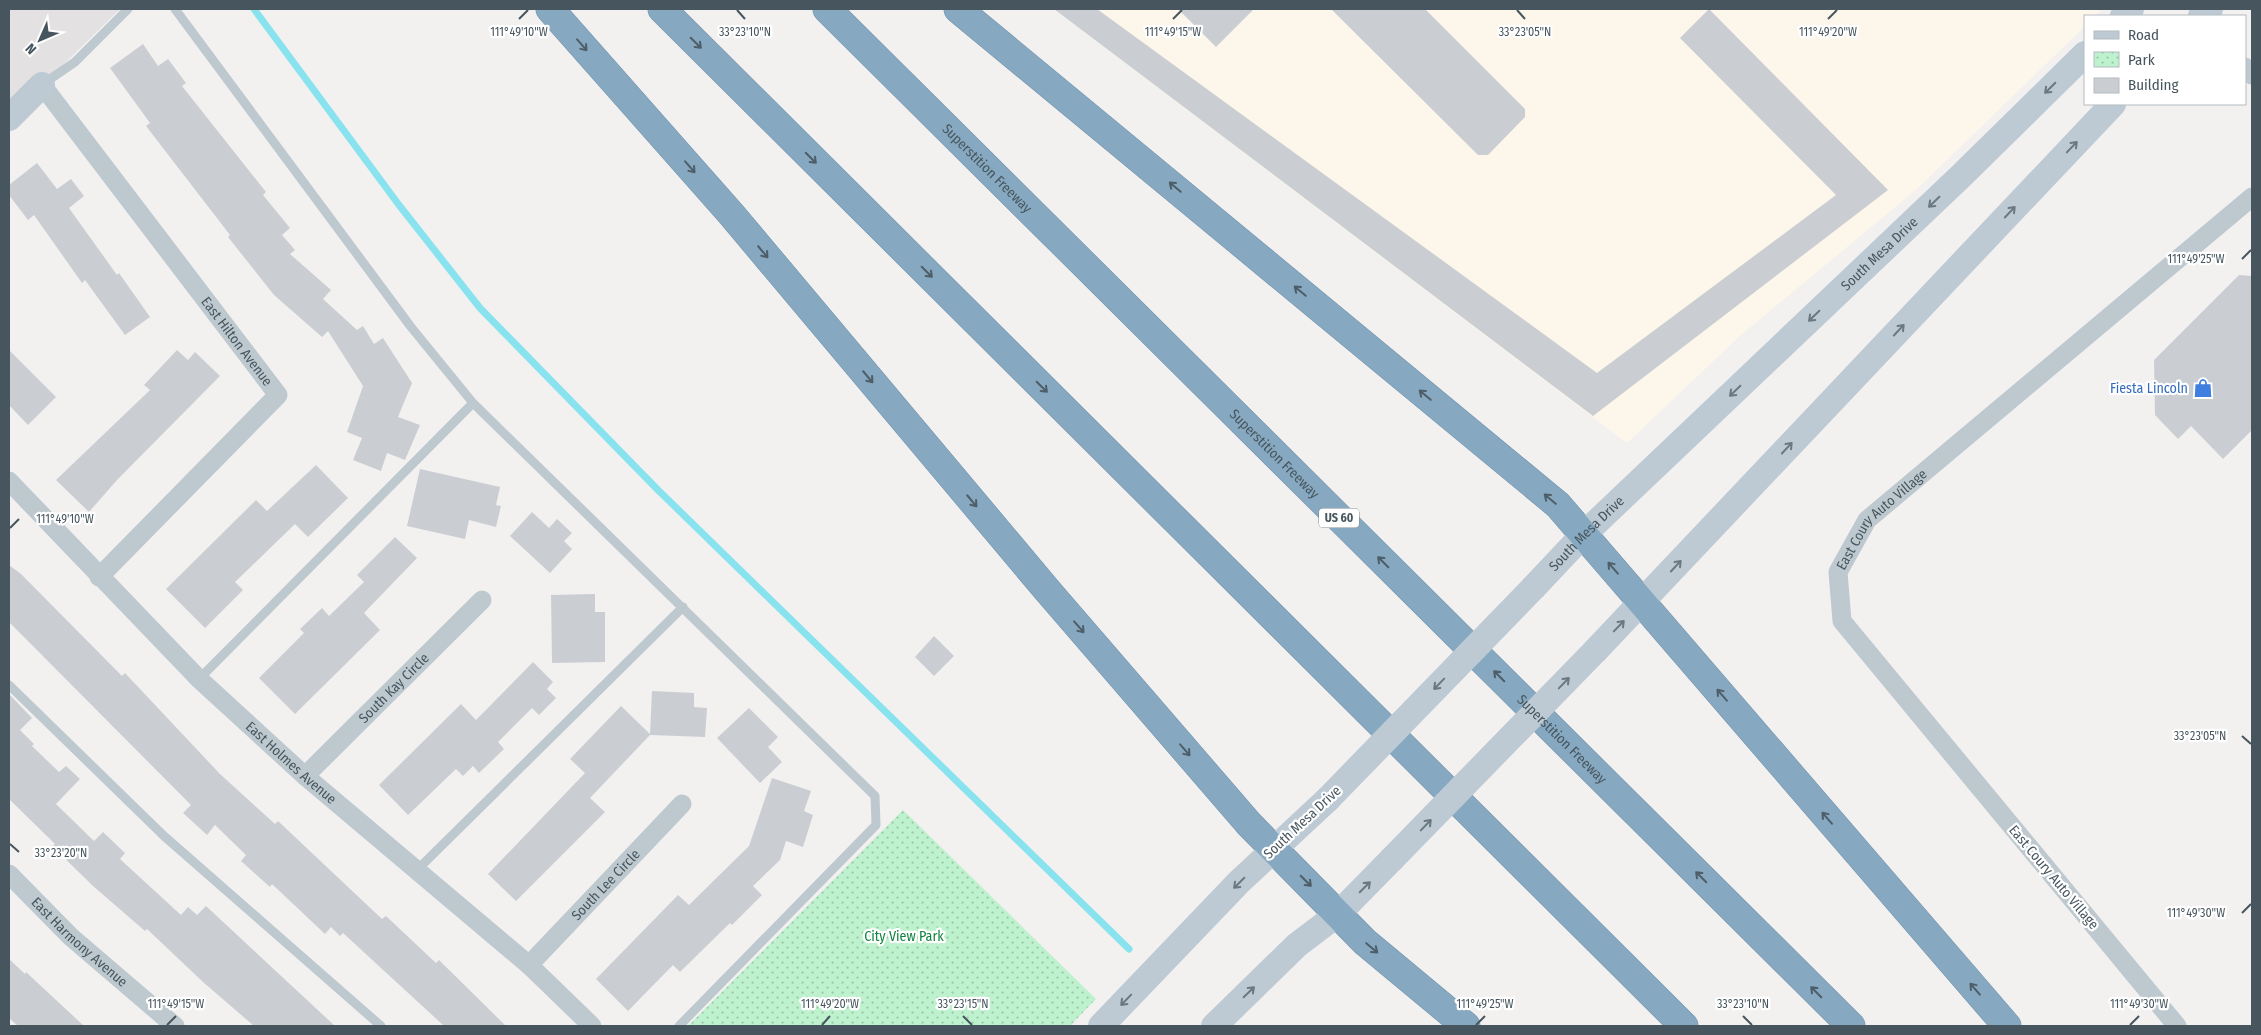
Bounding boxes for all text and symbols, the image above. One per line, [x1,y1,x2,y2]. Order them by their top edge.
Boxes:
north arrow [15,15,65,65]
legend [2084,15,2246,105]
text: 111°49'10"W [490,25,548,39]
text: 33°23'10"N [719,25,771,39]
text: 111°49'15"W [1145,25,1201,39]
text: 33°23'05"N [1499,25,1551,39]
text: 111°49'20"W [1799,25,1857,39]
text: Road [2128,26,2159,44]
one-way arrow [690,37,702,49]
one-way arrow [577,39,588,52]
text: N [22,40,40,58]
text: Park [2128,51,2155,69]
text: Building [2128,76,2179,94]
one-way arrow [2044,82,2056,95]
street label: Superstition Freeway [939,120,1036,217]
one-way arrow [2066,140,2078,153]
one-way arrow [805,152,818,164]
one-way arrow [684,161,696,174]
one-way arrow [1169,182,1182,193]
one-way arrow [1928,196,1940,208]
one-way arrow [2004,205,2016,218]
street label: South Mesa Drive [1838,214,1922,294]
one-way arrow [758,245,769,258]
text: 111°49'25"W [2167,252,2225,266]
one-way arrow [920,266,932,278]
one-way arrow [1294,286,1307,297]
street label: East Hilton Avenue [197,294,276,389]
one-way arrow [1807,310,1820,322]
one-way arrow [1893,324,1905,336]
one-way arrow [862,370,873,383]
shop icon: Fiesta Lincoln [2192,377,2214,399]
place label: Fiesta Lincoln [2110,380,2188,397]
one-way arrow [1036,381,1048,393]
one-way arrow [1729,385,1742,397]
one-way arrow [1419,389,1432,400]
street label: Superstition Freeway [1226,406,1323,503]
one-way arrow [1781,442,1793,455]
street label: East Coury Auto Village [1833,466,1930,573]
street label: South Mesa Drive [1545,492,1628,575]
one-way arrow [1544,493,1557,504]
one-way arrow [966,494,977,507]
road number: US 60 [1319,508,1359,528]
text: 111°49'10"W [36,512,94,526]
one-way arrow [1377,556,1390,568]
one-way arrow [1670,560,1682,573]
one-way arrow [1607,562,1618,575]
one-way arrow [1613,619,1625,632]
one-way arrow [1073,621,1084,634]
street label: South Kay Circle [355,650,433,727]
one-way arrow [1493,671,1505,683]
one-way arrow [1558,677,1570,689]
one-way arrow [1433,678,1445,691]
one-way arrow [1716,688,1728,701]
street label: Superstition Freeway [1513,691,1611,788]
street label: East Holmes Avenue [242,718,340,808]
text: 33°23'05"N [2174,729,2226,743]
one-way arrow [1179,744,1191,757]
street label: South Mesa Drive [1260,782,1345,862]
one-way arrow [1822,812,1833,825]
one-way arrow [1420,818,1432,831]
street label: East Coury Auto Village [2005,822,2102,933]
text: 33°23'20"N [35,846,87,860]
street label: South Lee Circle [568,846,644,924]
one-way arrow [1695,871,1707,884]
one-way arrow [1299,875,1312,887]
one-way arrow [1233,876,1245,889]
one-way arrow [1359,880,1371,893]
street label: East Harmony Avenue [28,894,131,991]
text: 111°49'30"W [2167,906,2225,920]
park label: City View Park [864,928,944,945]
one-way arrow [1365,943,1378,954]
one-way arrow [1969,983,1981,996]
one-way arrow [1242,986,1255,998]
one-way arrow [1810,986,1822,998]
one-way arrow [1120,994,1132,1006]
text: 111°49'15"W [148,997,204,1011]
text: 111°49'20"W [801,997,859,1011]
text: 33°23'15"N [937,997,989,1011]
text: 111°49'25"W [1456,997,1514,1011]
text: 33°23'10"N [1717,997,1769,1011]
text: 111°49'30"W [2110,997,2168,1011]

